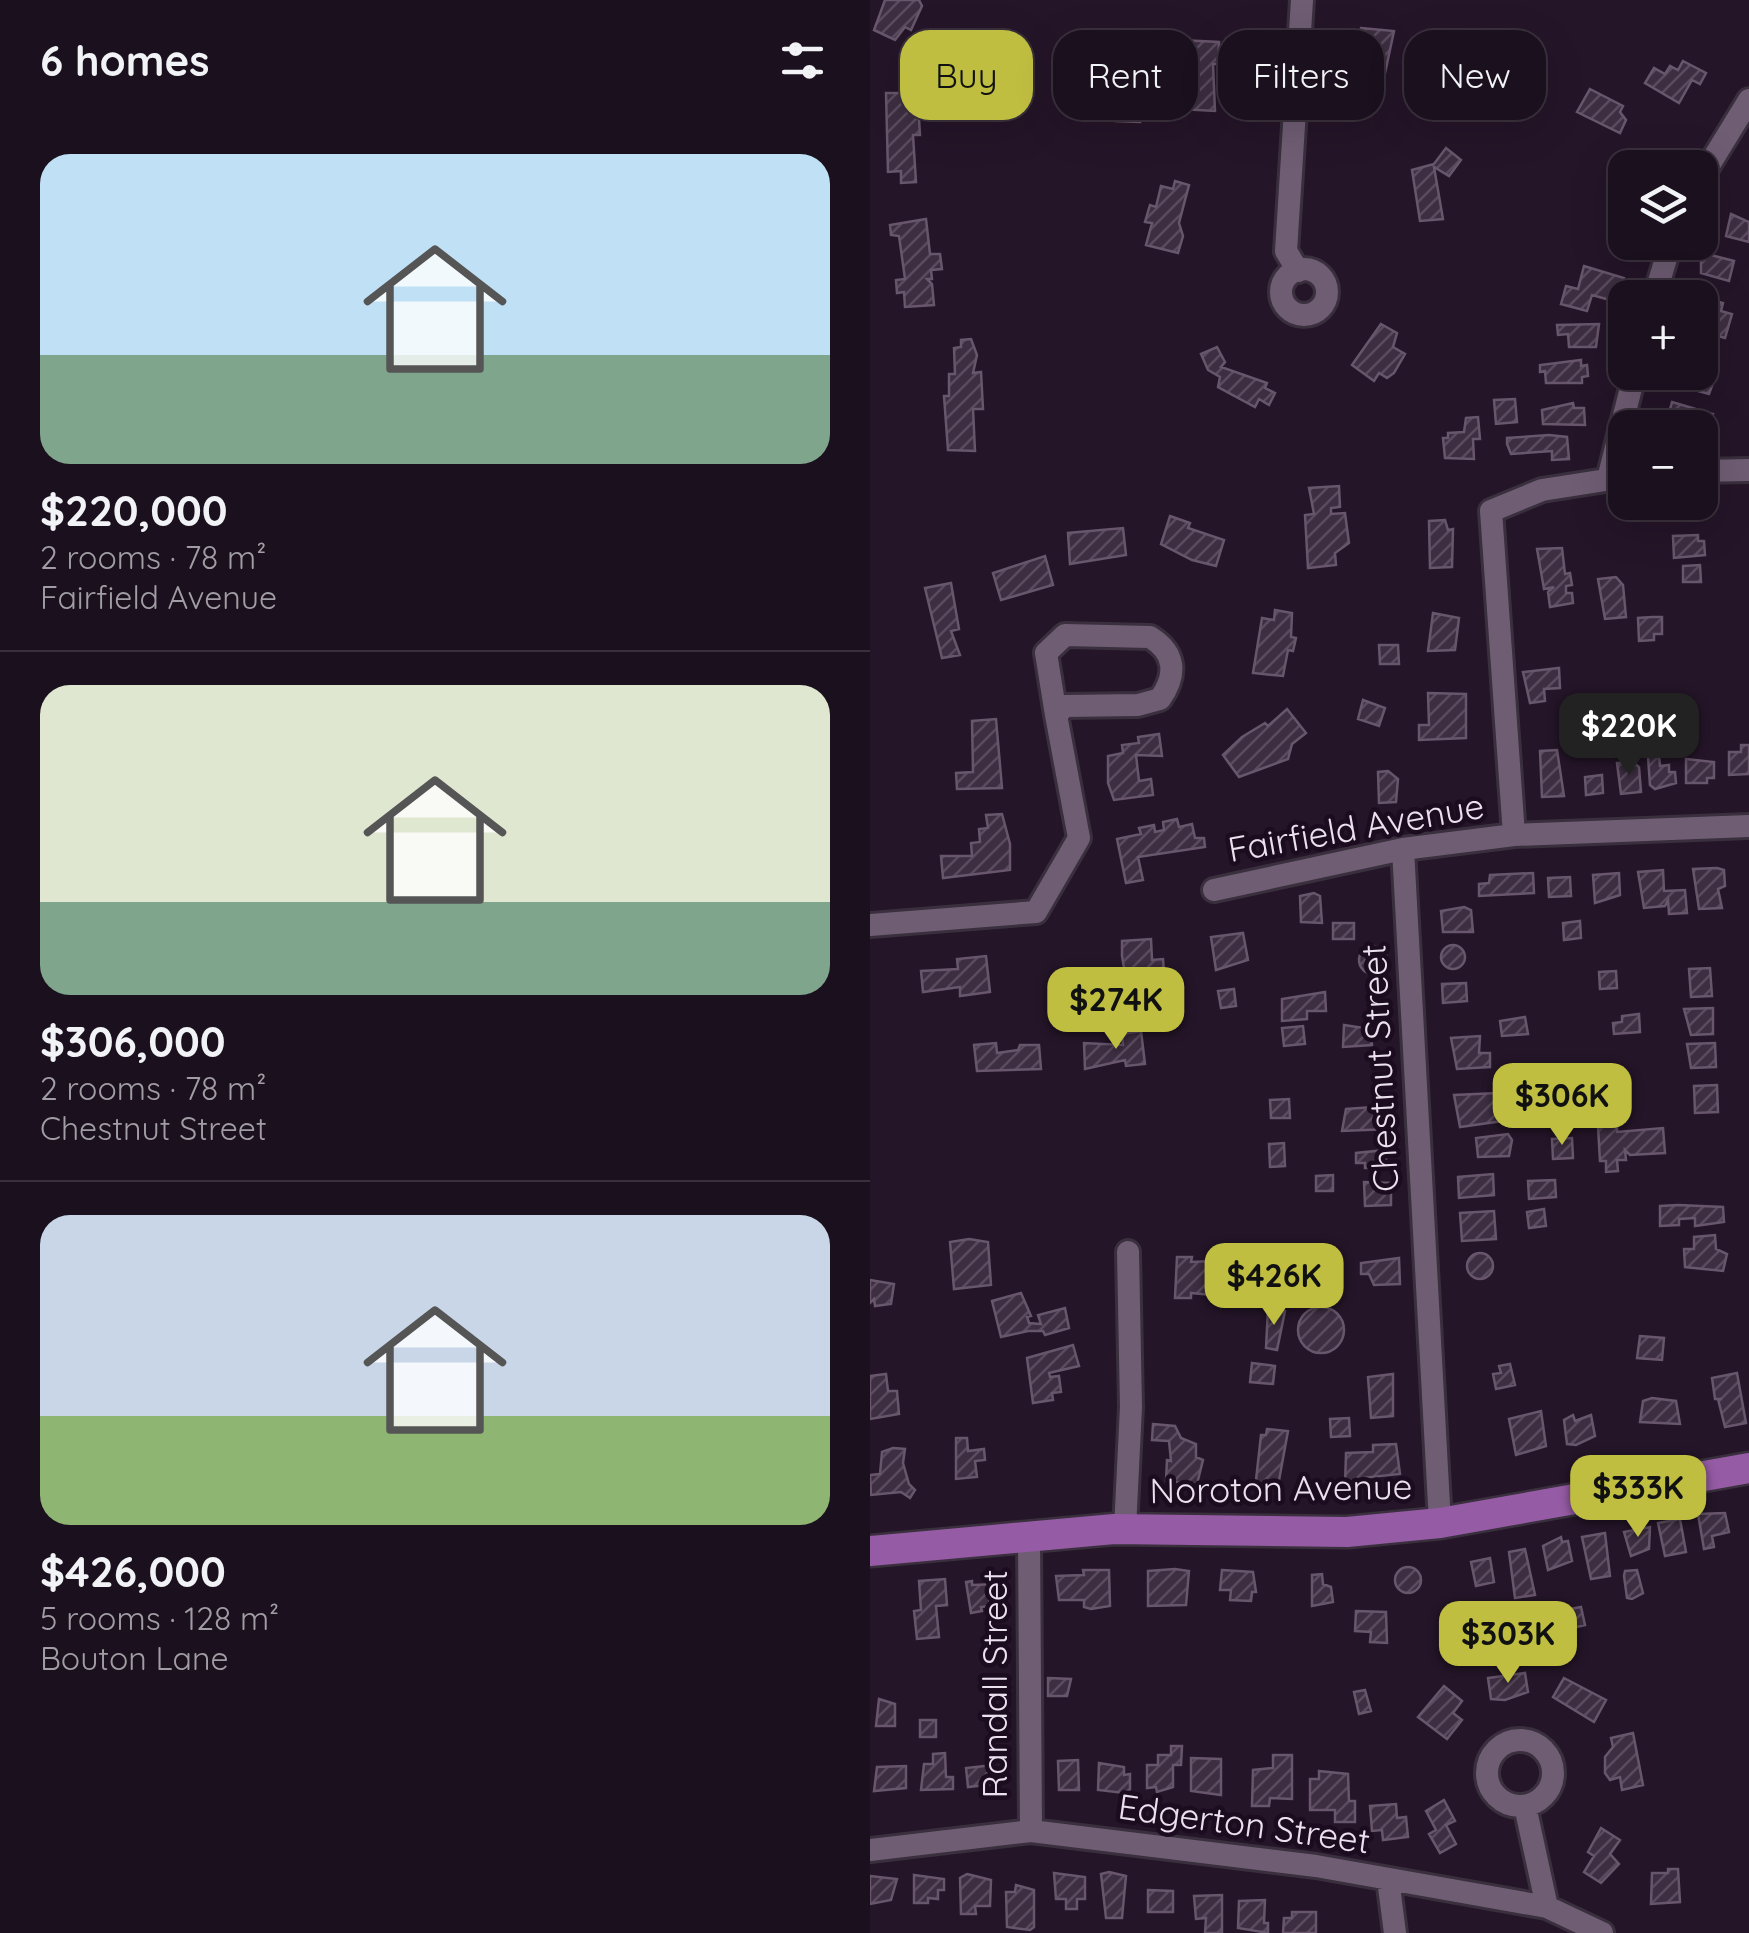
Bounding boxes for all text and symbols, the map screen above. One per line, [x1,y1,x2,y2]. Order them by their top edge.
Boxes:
chip: Buy [900,30,1033,120]
chip: Rent [1053,30,1198,120]
chip: Filters [1218,30,1384,120]
chip: New [1404,30,1546,120]
icon: filters [775,33,830,88]
text: 6 homes [40,34,210,87]
map controls [1608,150,1718,520]
button: layers [1608,150,1718,260]
icon: home [345,219,525,399]
button: + [1608,280,1718,390]
button: − [1608,410,1718,520]
text: $220,000 [40,484,228,537]
text: 2 rooms · 78 m² [40,537,266,577]
text: Fairfield Avenue [40,577,277,617]
pin: $220K [1559,693,1699,778]
text: $220K [1581,705,1677,745]
icon: home [345,750,525,930]
street label: Fairfield Avenue [1224,783,1487,871]
street label: Chestnut Street [1351,943,1407,1193]
pin: $274K [1046,967,1186,1052]
text: $274K [1069,979,1163,1019]
text: $306,000 [40,1015,226,1068]
pin: $306K [1492,1063,1632,1148]
text: 2 rooms · 78 m² [40,1068,266,1108]
text: $306K [1515,1075,1609,1115]
text: Chestnut Street [40,1108,267,1148]
pin: $426K [1204,1243,1344,1328]
text: $426K [1227,1255,1321,1295]
icon: home [345,1280,525,1460]
pin: $333K [1568,1455,1708,1540]
street label: Noroton Avenue [1149,1464,1413,1512]
text: $333K [1592,1467,1684,1507]
text: $426,000 [40,1545,226,1598]
street label: Randall Street [972,1570,1016,1798]
text: 5 rooms · 128 m² [40,1598,279,1638]
pin: $303K [1438,1601,1578,1686]
text: $303K [1461,1613,1555,1653]
text: Bouton Lane [40,1638,229,1678]
street label: Edgerton Street [1116,1784,1373,1862]

